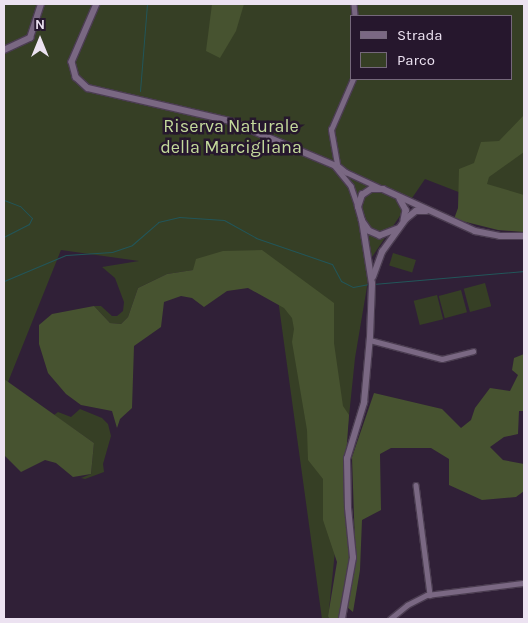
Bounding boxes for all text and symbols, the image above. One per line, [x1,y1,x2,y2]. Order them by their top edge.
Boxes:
north arrow [15,15,65,65]
legend [350,15,513,80]
text: N [35,16,45,33]
text: Strada [397,26,443,44]
text: Parco [397,51,435,69]
park label: Riserva Naturale della Marcigliana [160,116,302,158]

